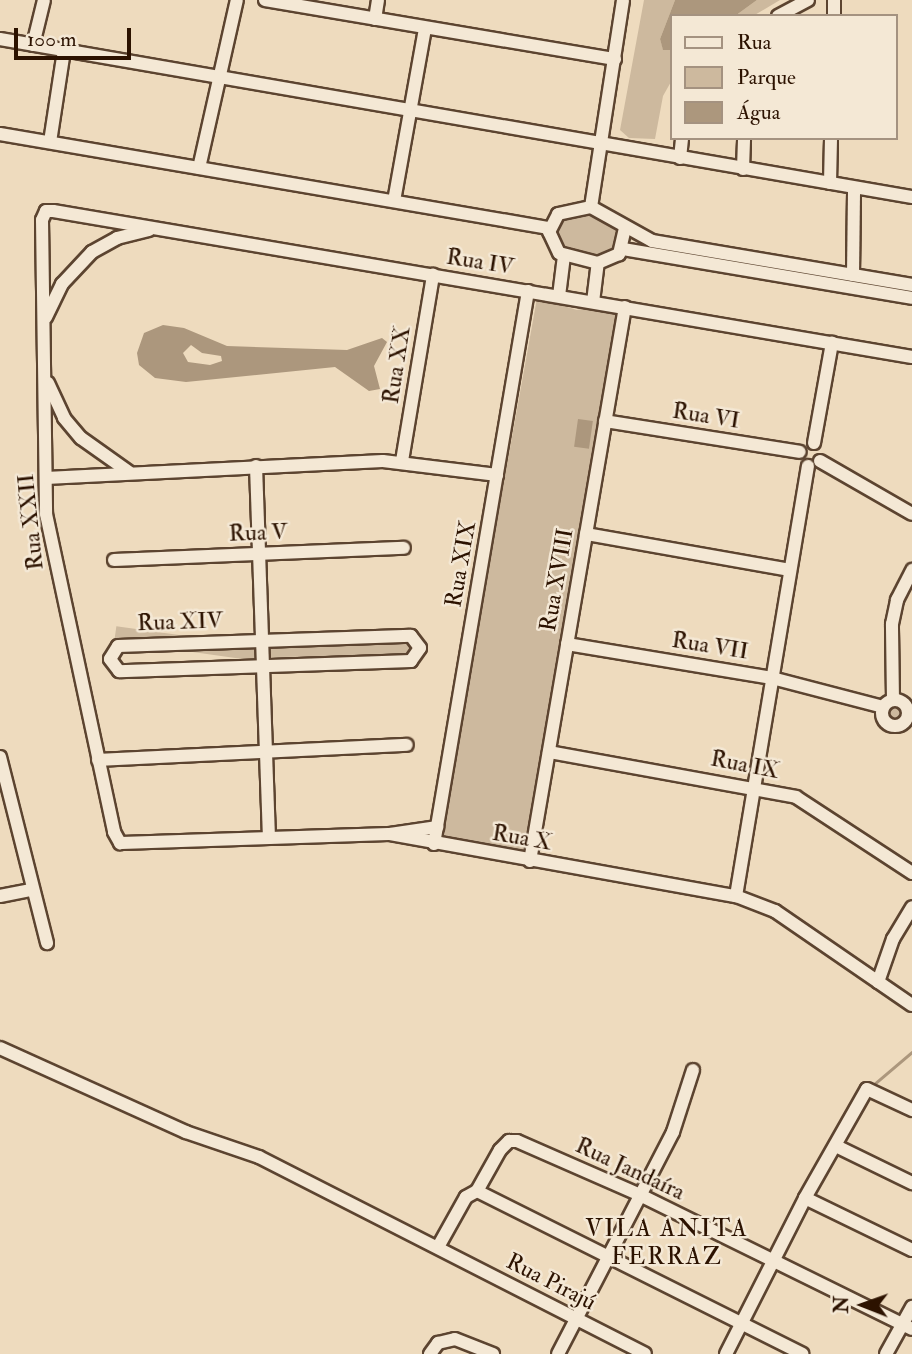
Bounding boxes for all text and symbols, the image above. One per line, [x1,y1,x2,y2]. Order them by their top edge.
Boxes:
scale bar [18,14,135,58]
legend [670,14,898,140]
text: 100 m [27,26,77,53]
text: Rua [737,29,771,56]
text: Parque [737,64,796,91]
text: Água [737,99,780,126]
street label: Rua IV [444,243,516,281]
street label: Rua XX [377,324,417,406]
street label: Rua VI [670,397,742,435]
street label: Rua XXII [12,472,50,572]
street label: Rua V [228,518,288,548]
street label: Rua XIX [440,519,482,609]
street label: Rua XVIII [534,526,580,634]
street label: Rua XIV [137,607,223,637]
street label: Rua VII [670,626,750,666]
street label: Rua IX [708,745,782,785]
street label: Rua X [490,819,554,857]
street label: Rua Jandaíra [571,1132,689,1206]
district label: VILA ANITA FERRAZ [587,1215,747,1271]
street label: Rua Pirajú [501,1248,601,1316]
north arrow [828,1270,898,1340]
text: N [830,1296,854,1313]

